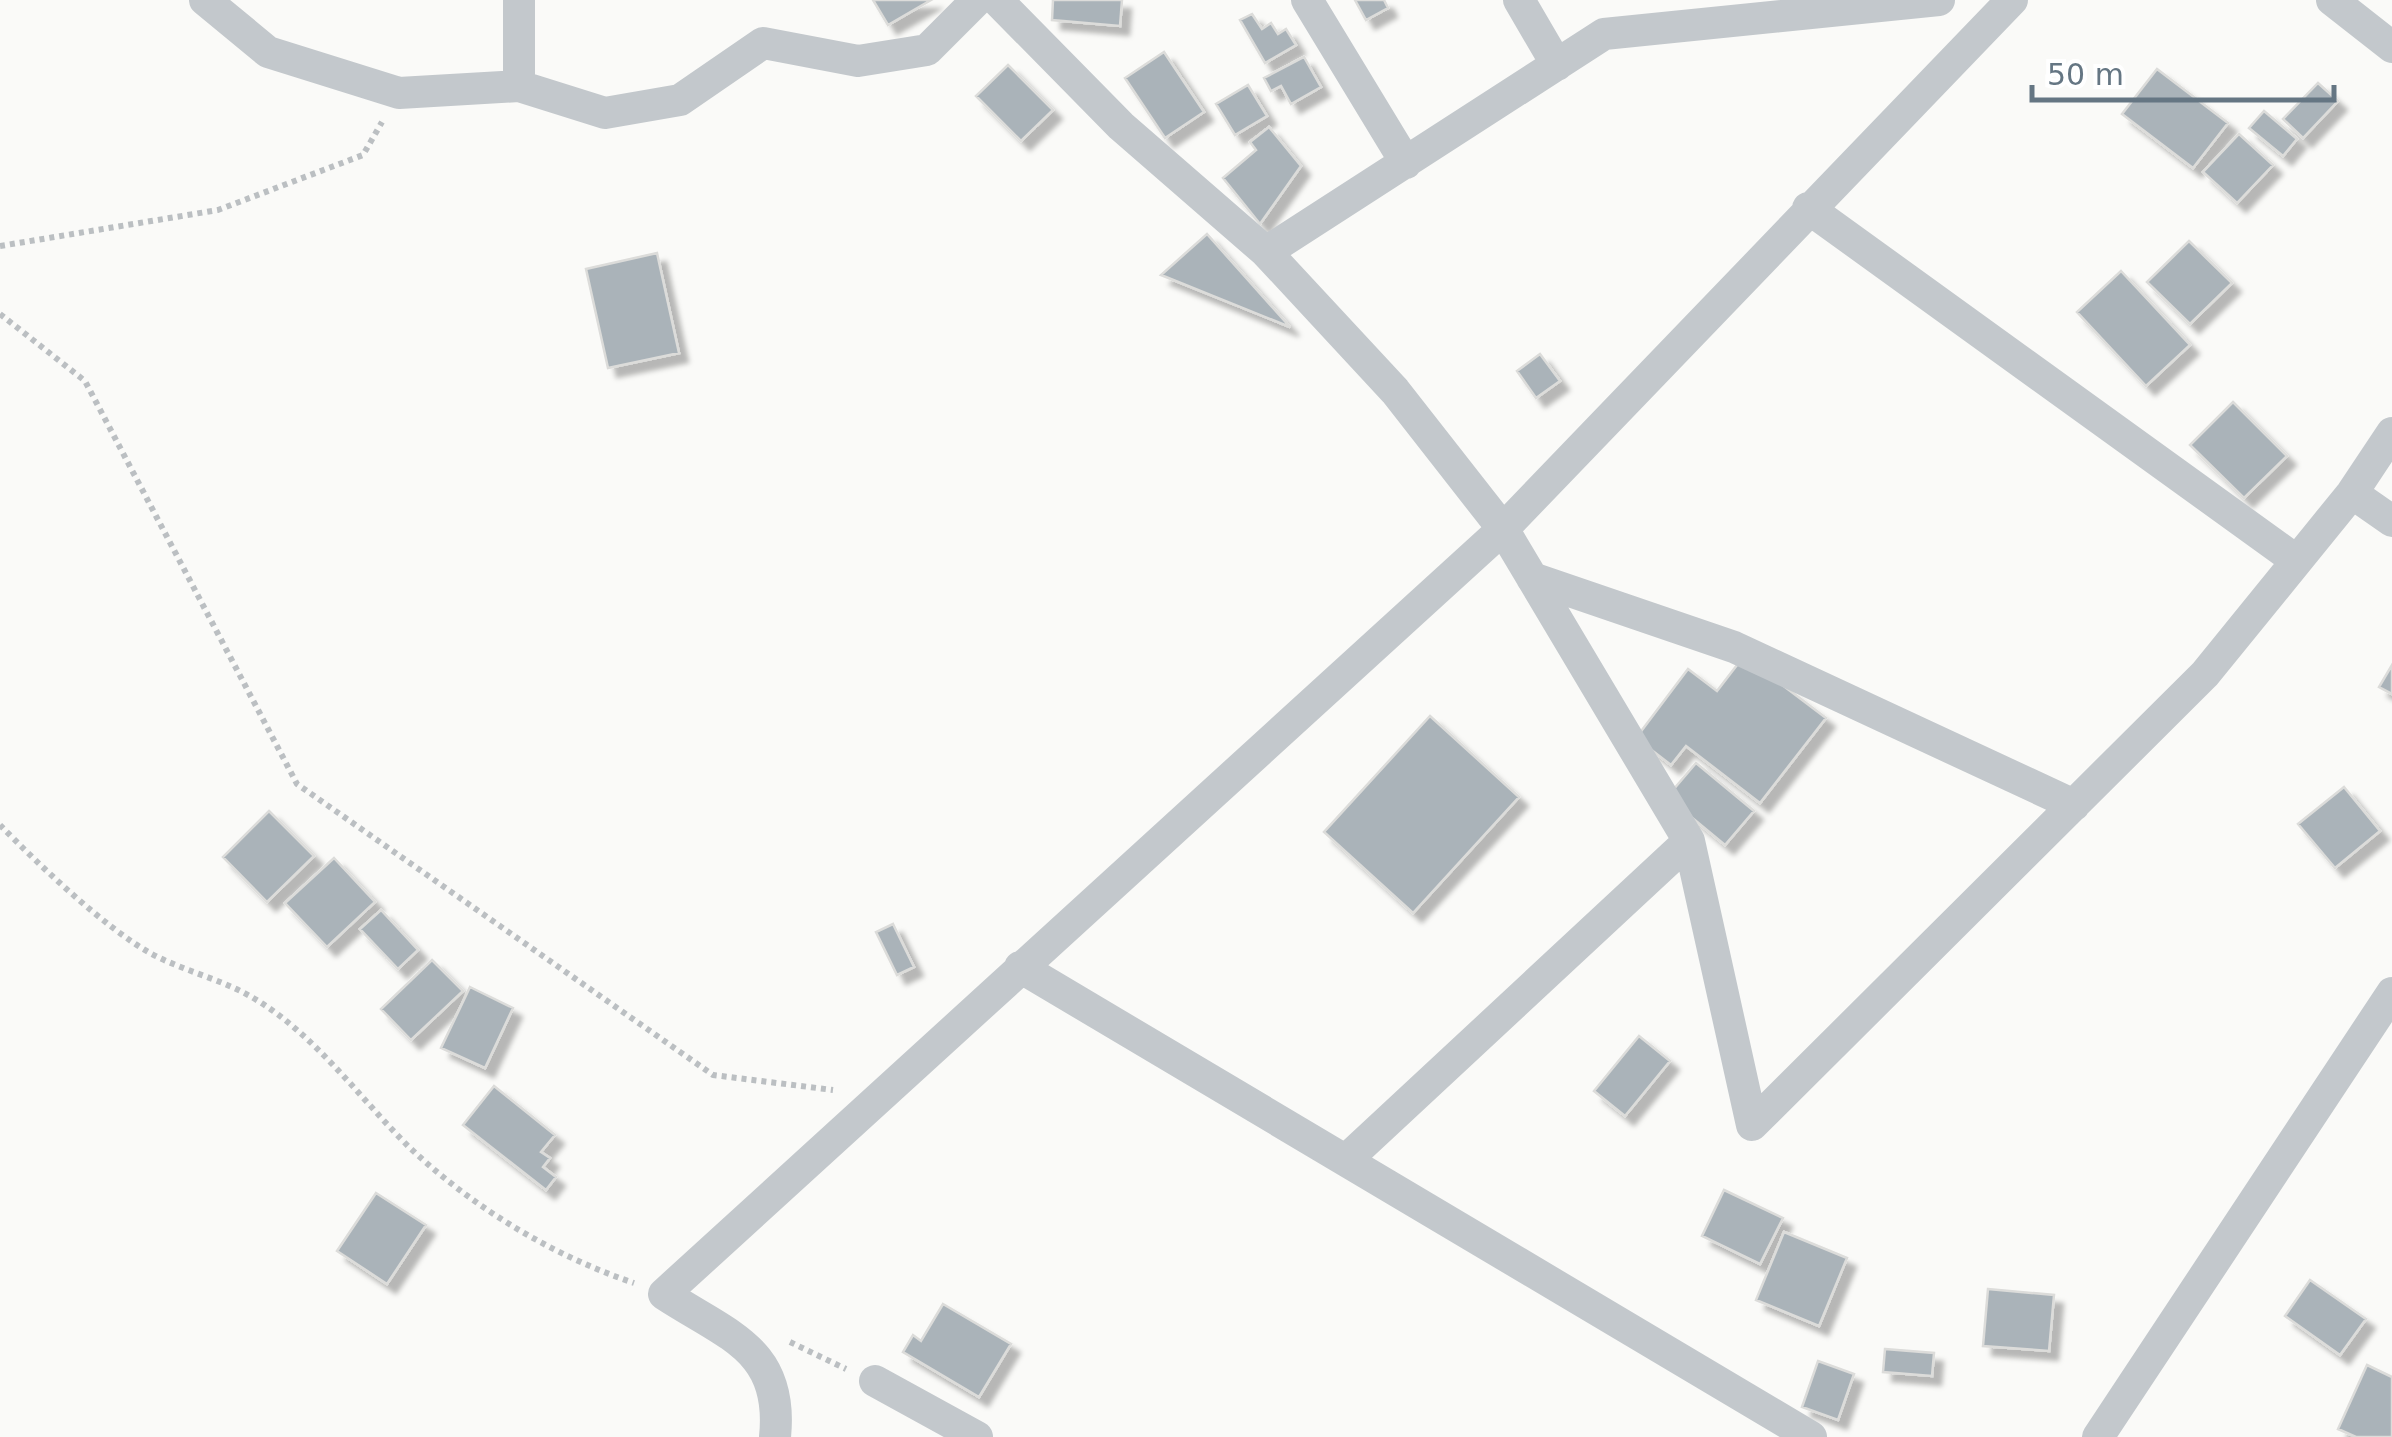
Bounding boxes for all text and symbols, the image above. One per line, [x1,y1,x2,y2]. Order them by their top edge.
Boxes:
scale bar [2032,40,2334,102]
text: 50 m [2047,57,2124,92]

